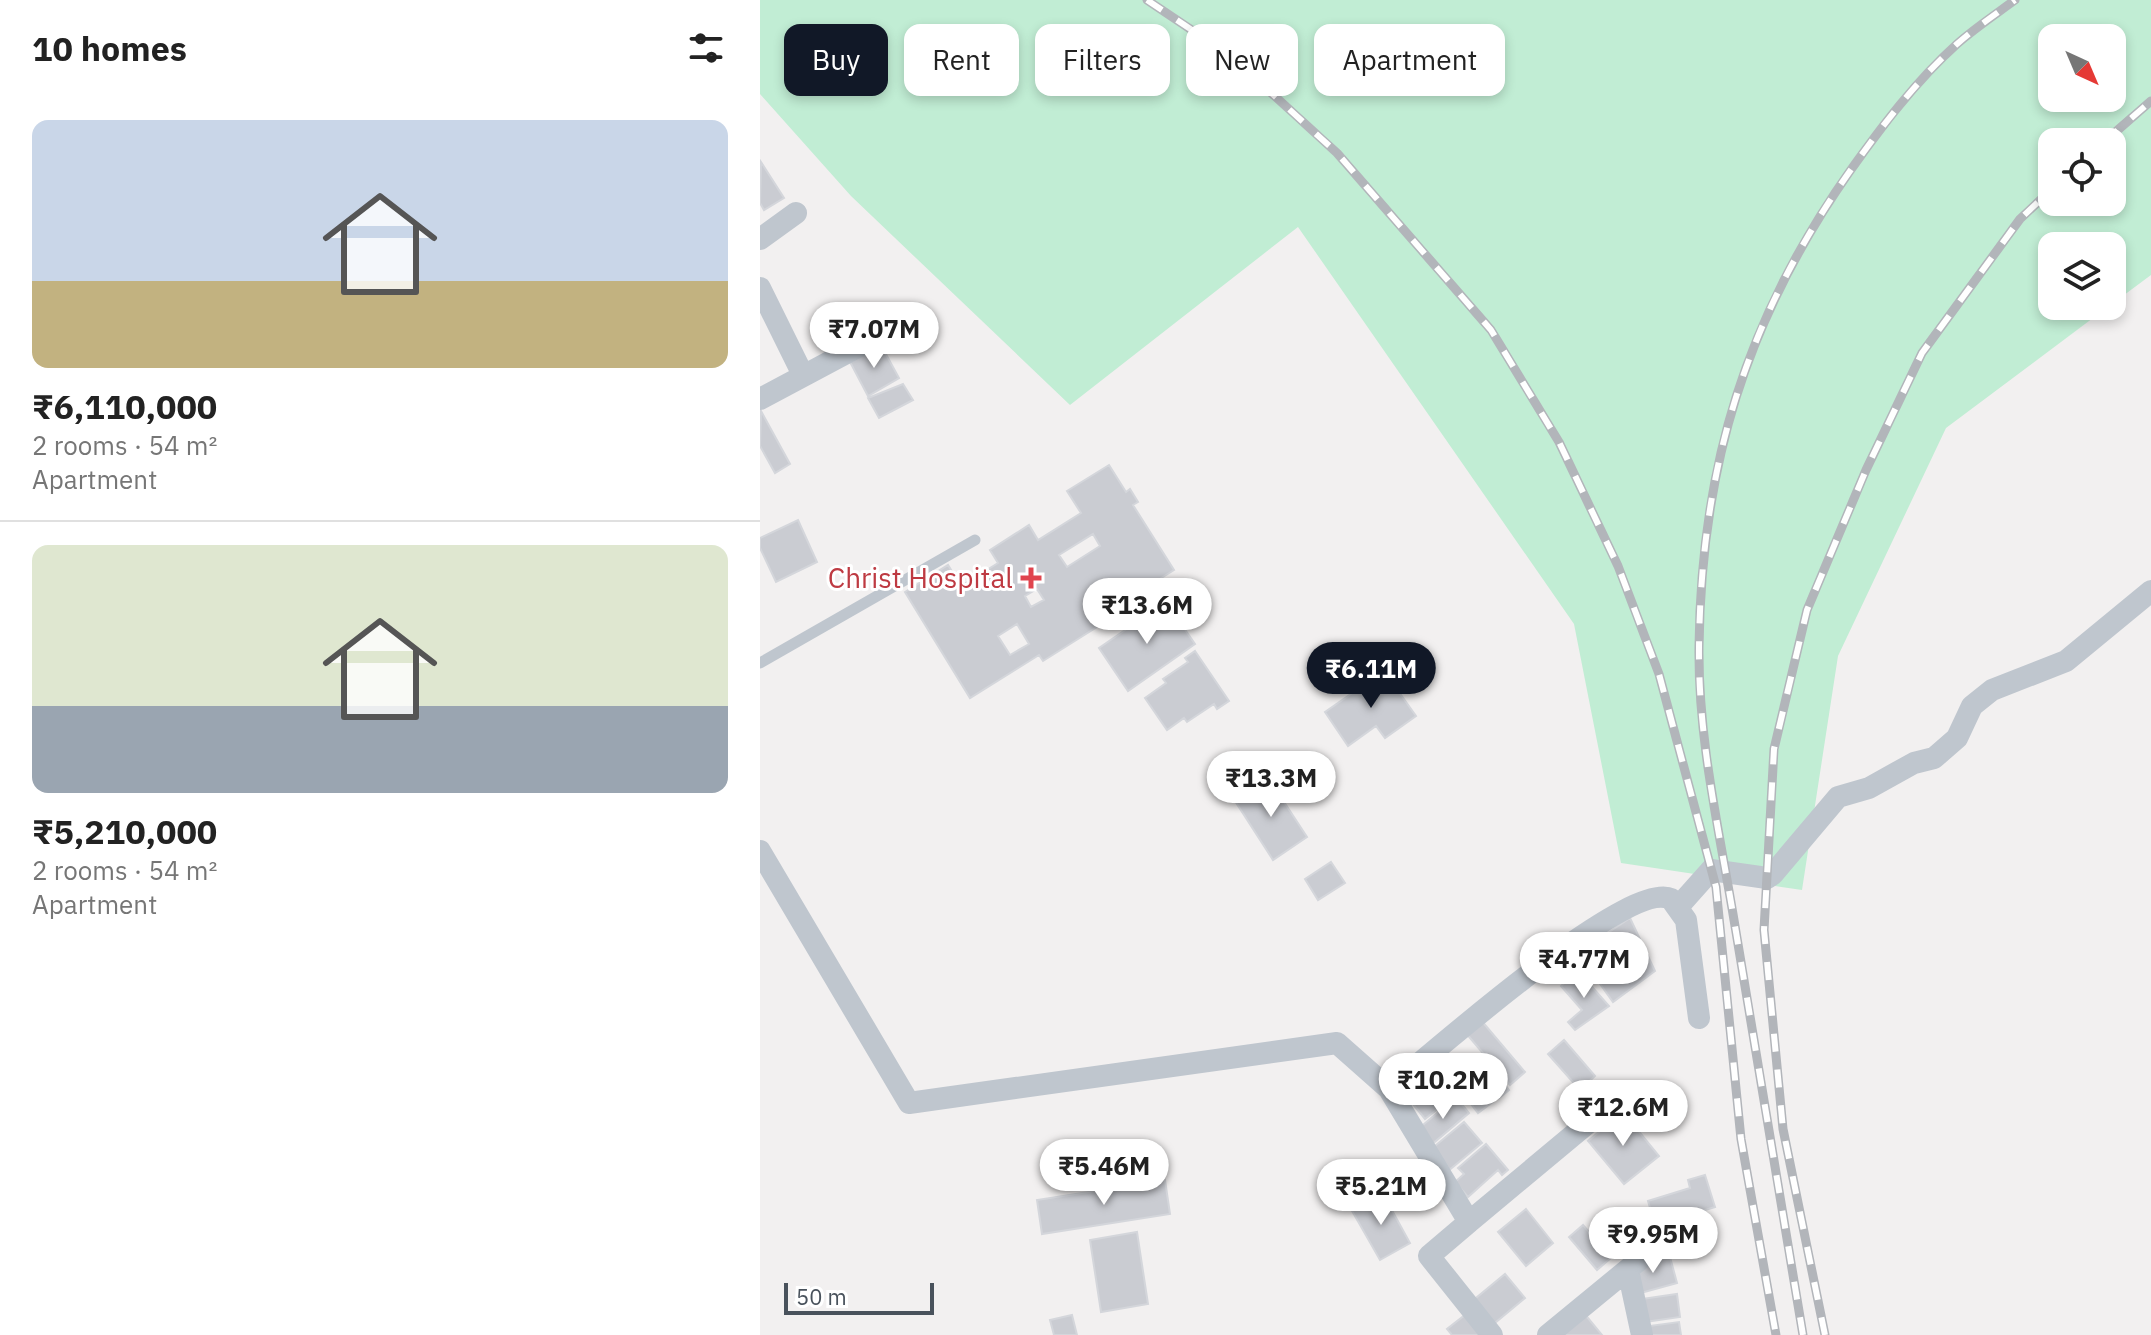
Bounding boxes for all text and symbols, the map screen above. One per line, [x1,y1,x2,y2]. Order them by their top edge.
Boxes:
chip: Buy [784,24,888,96]
chip: Rent [904,24,1019,96]
chip: Filters [1035,24,1170,96]
chip: New [1186,24,1298,96]
chip: Apartment [1314,24,1505,96]
north arrow [2038,24,2126,112]
map controls [2038,24,2126,320]
text: 10 homes [32,26,187,70]
icon: filters [684,26,728,70]
button: locate [2038,128,2126,216]
icon: home [308,172,452,316]
button: layers [2038,232,2126,320]
pin: ₹7.07M [809,302,939,370]
text: ₹7.07M [828,311,920,345]
text: ₹6,110,000 [32,384,217,428]
text: 2 rooms · 54 m² [32,428,217,462]
text: Apartment [32,462,157,496]
place label: Christ Hospital [828,559,1013,596]
marker: Christ Hospital [1020,567,1042,589]
pin: ₹13.6M [1082,578,1212,646]
text: ₹13.6M [1101,587,1193,621]
icon: home [308,597,452,741]
pin: ₹6.11M [1306,642,1436,710]
text: ₹6.11M [1325,651,1417,685]
pin: ₹13.3M [1206,751,1336,819]
text: ₹13.3M [1225,760,1317,794]
text: ₹5,210,000 [32,809,217,853]
text: 2 rooms · 54 m² [32,853,217,887]
text: Apartment [32,887,157,921]
pin: ₹4.77M [1519,932,1649,1000]
text: ₹4.77M [1538,941,1630,975]
pin: ₹10.2M [1378,1053,1508,1121]
text: ₹10.2M [1397,1062,1489,1096]
pin: ₹12.6M [1558,1080,1688,1148]
text: ₹12.6M [1577,1089,1669,1123]
pin: ₹5.46M [1039,1139,1169,1207]
text: ₹5.46M [1058,1148,1150,1182]
pin: ₹5.21M [1316,1159,1446,1227]
text: ₹5.21M [1335,1168,1427,1202]
pin: ₹9.95M [1588,1207,1718,1275]
text: ₹9.95M [1607,1216,1699,1250]
scale bar [784,1279,934,1315]
text: 50 m [796,1282,847,1311]

